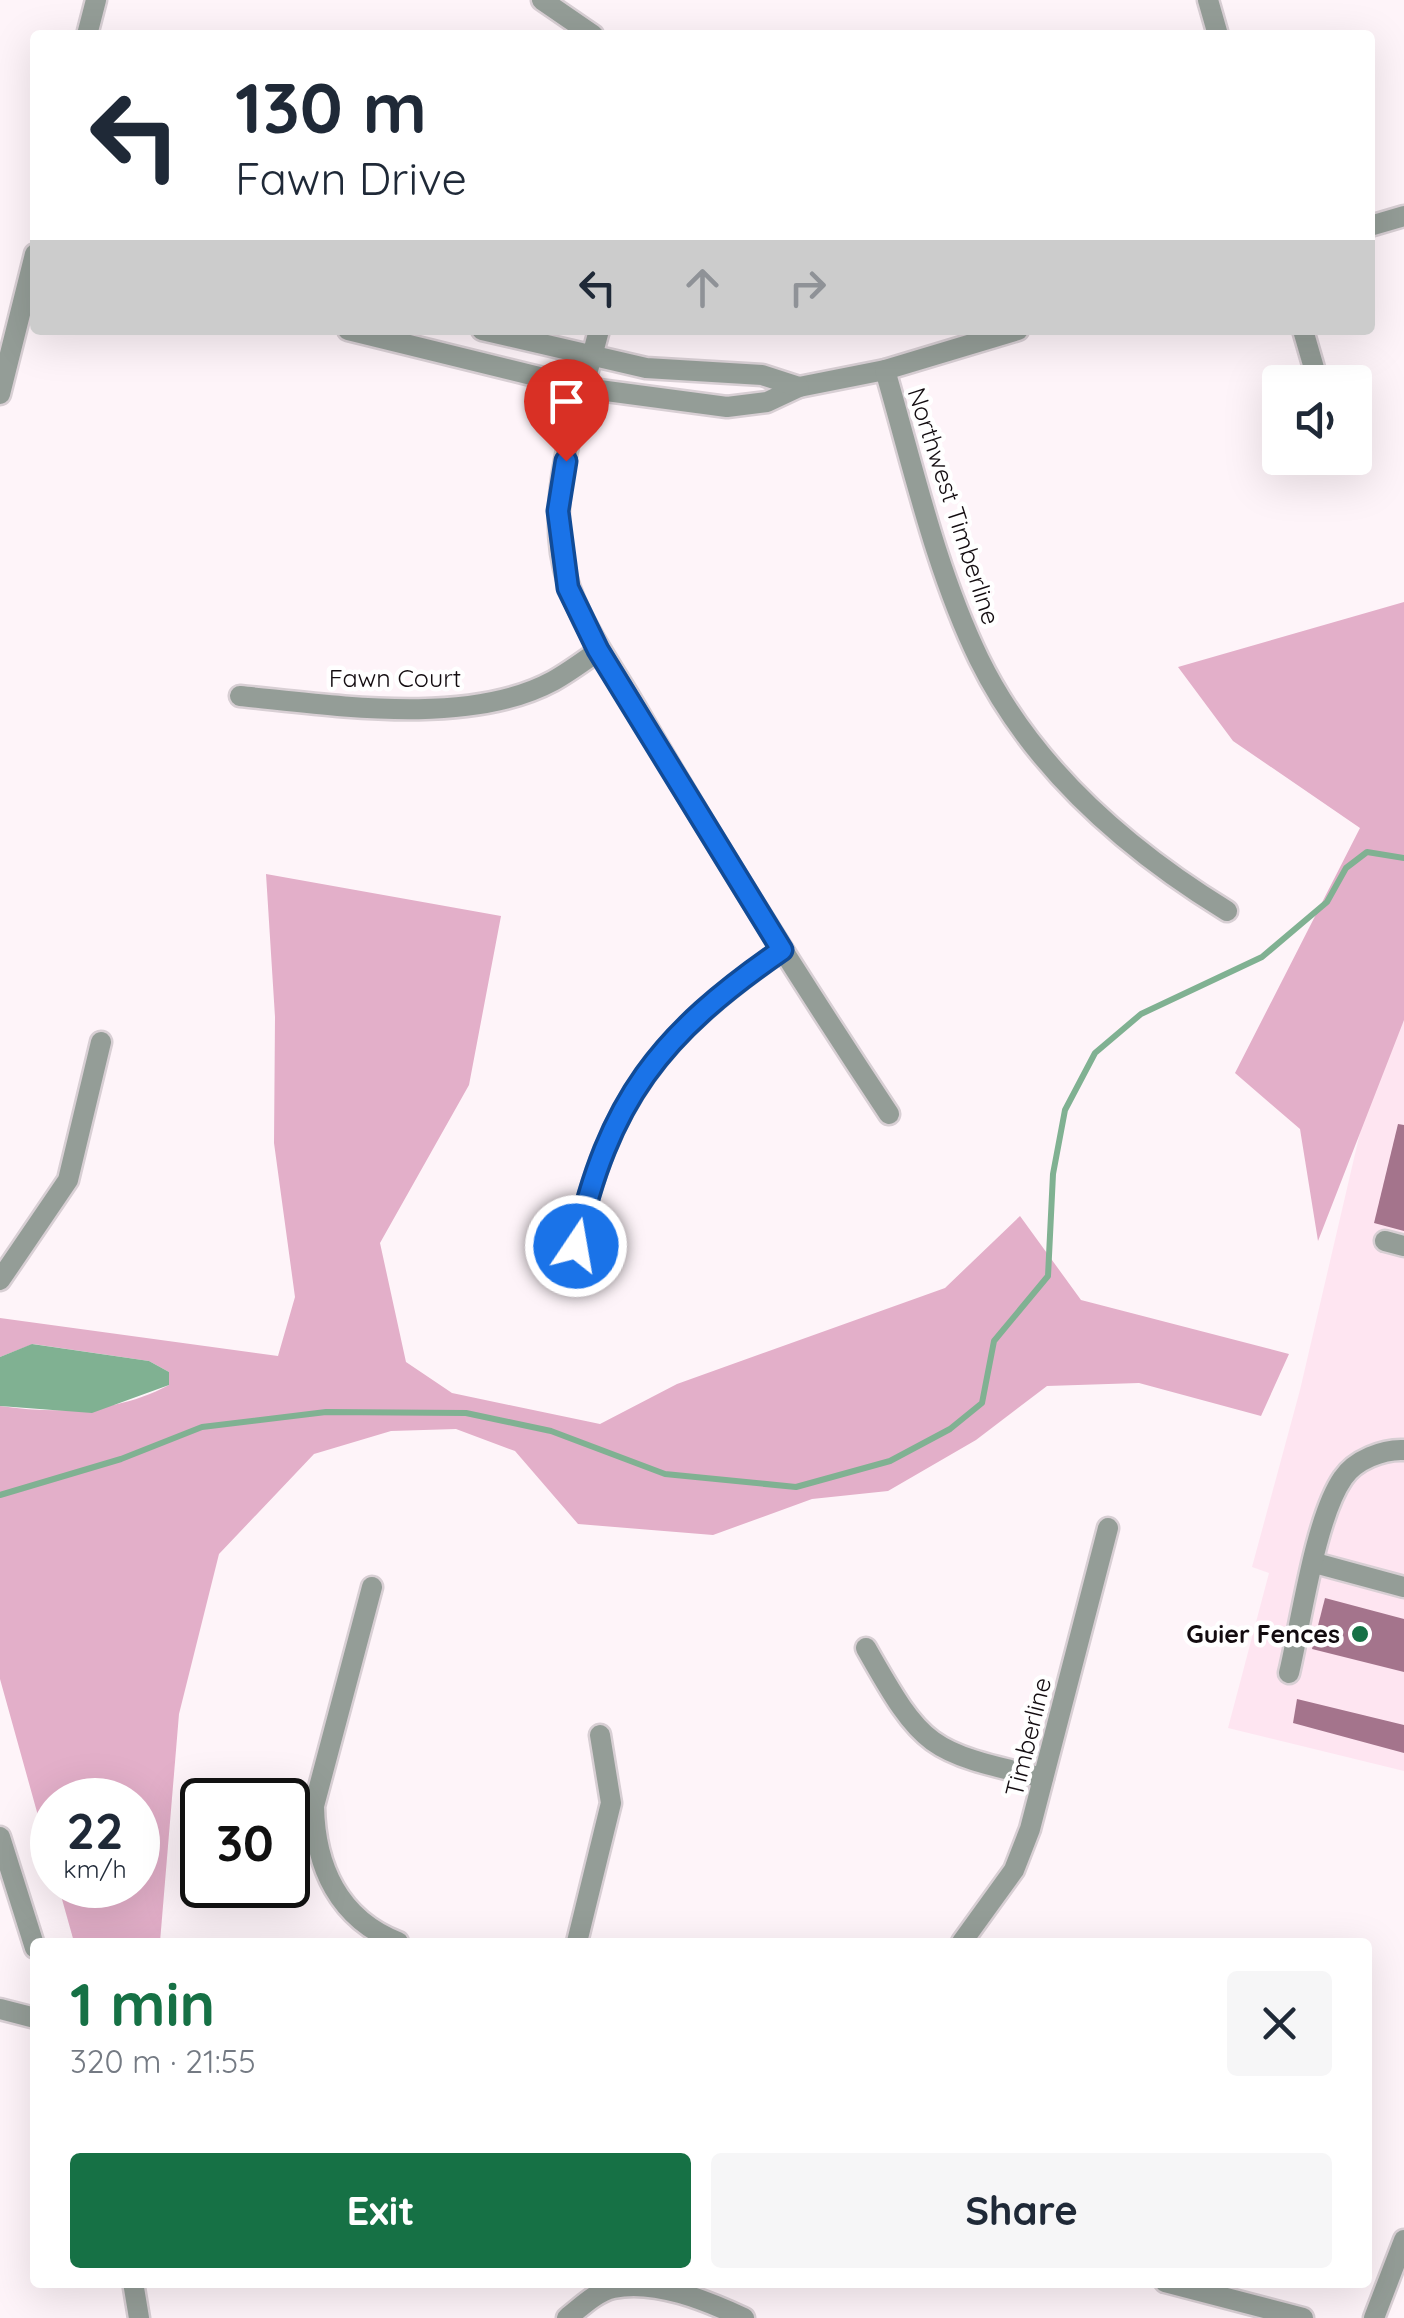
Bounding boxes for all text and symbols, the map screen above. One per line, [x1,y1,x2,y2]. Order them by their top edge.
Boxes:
text: 130 m [235,63,427,151]
icon: left [70,70,200,200]
text: Fawn Drive [235,150,467,206]
icon: left [570,260,625,315]
icon: ahead [675,260,730,315]
icon: right [780,260,835,315]
pin [524,359,609,462]
map controls [1262,365,1372,475]
button: sound [1262,365,1372,475]
icon: arrive [539,374,594,429]
street label: Northwest Timberline [902,383,1007,628]
street label: Fawn Court [329,662,461,693]
position arrow [524,1194,628,1298]
place label: Guier Fences [1186,1618,1340,1649]
marker: Guier Fences [1349,1623,1371,1645]
street label: Timberline [998,1674,1057,1800]
speed limit sign: 30 [180,1778,310,1908]
text: 22 [67,1799,123,1862]
text: km/h [63,1853,127,1884]
text: 1 min [70,1966,215,2041]
button: close [1227,1971,1332,2076]
text: 320 m · 21:55 [70,2041,256,2081]
button: Exit [70,2153,691,2268]
button: Share [711,2153,1332,2268]

